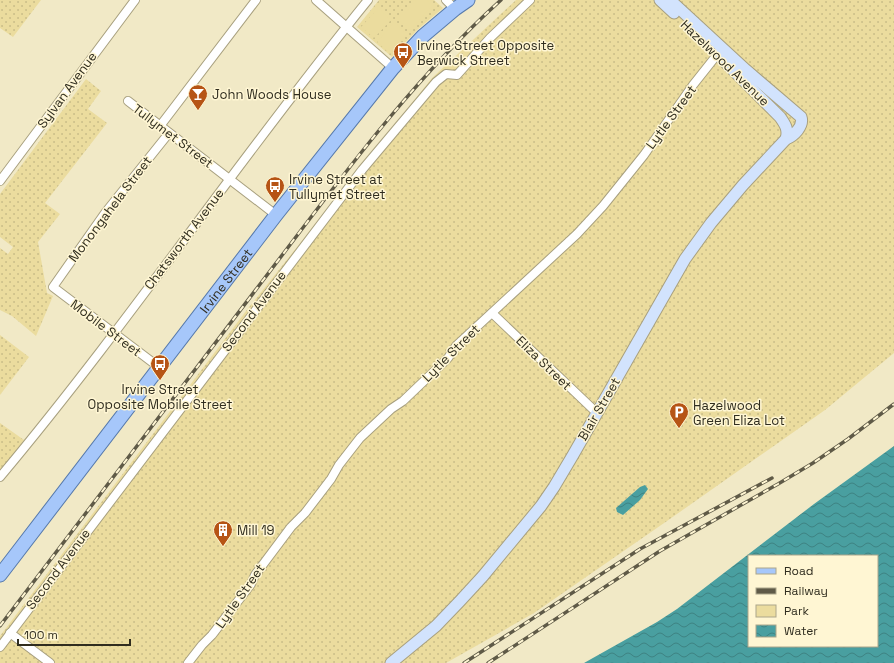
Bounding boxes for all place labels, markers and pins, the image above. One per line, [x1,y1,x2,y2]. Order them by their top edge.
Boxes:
place label: Irvine Street Opposite Berwick Street [417,37,554,69]
bus stop icon: Irvine Street Opposite Berwick Street [392,41,414,69]
bar icon: John Woods House [187,83,209,111]
place label: John Woods House [212,86,332,103]
place label: Irvine Street at Tullymet Street [289,171,386,203]
bus stop icon: Irvine Street at Tullymet Street [264,175,286,203]
bus stop icon: Irvine Street Opposite Mobile Street [149,353,171,381]
place label: Irvine Street Opposite Mobile Street [87,381,233,413]
place label: Hazelwood Green Eliza Lot [693,397,785,429]
parking icon: Hazelwood Green Eliza Lot [668,401,690,429]
building icon: Mill 19 [212,519,234,547]
place label: Mill 19 [237,522,275,539]

